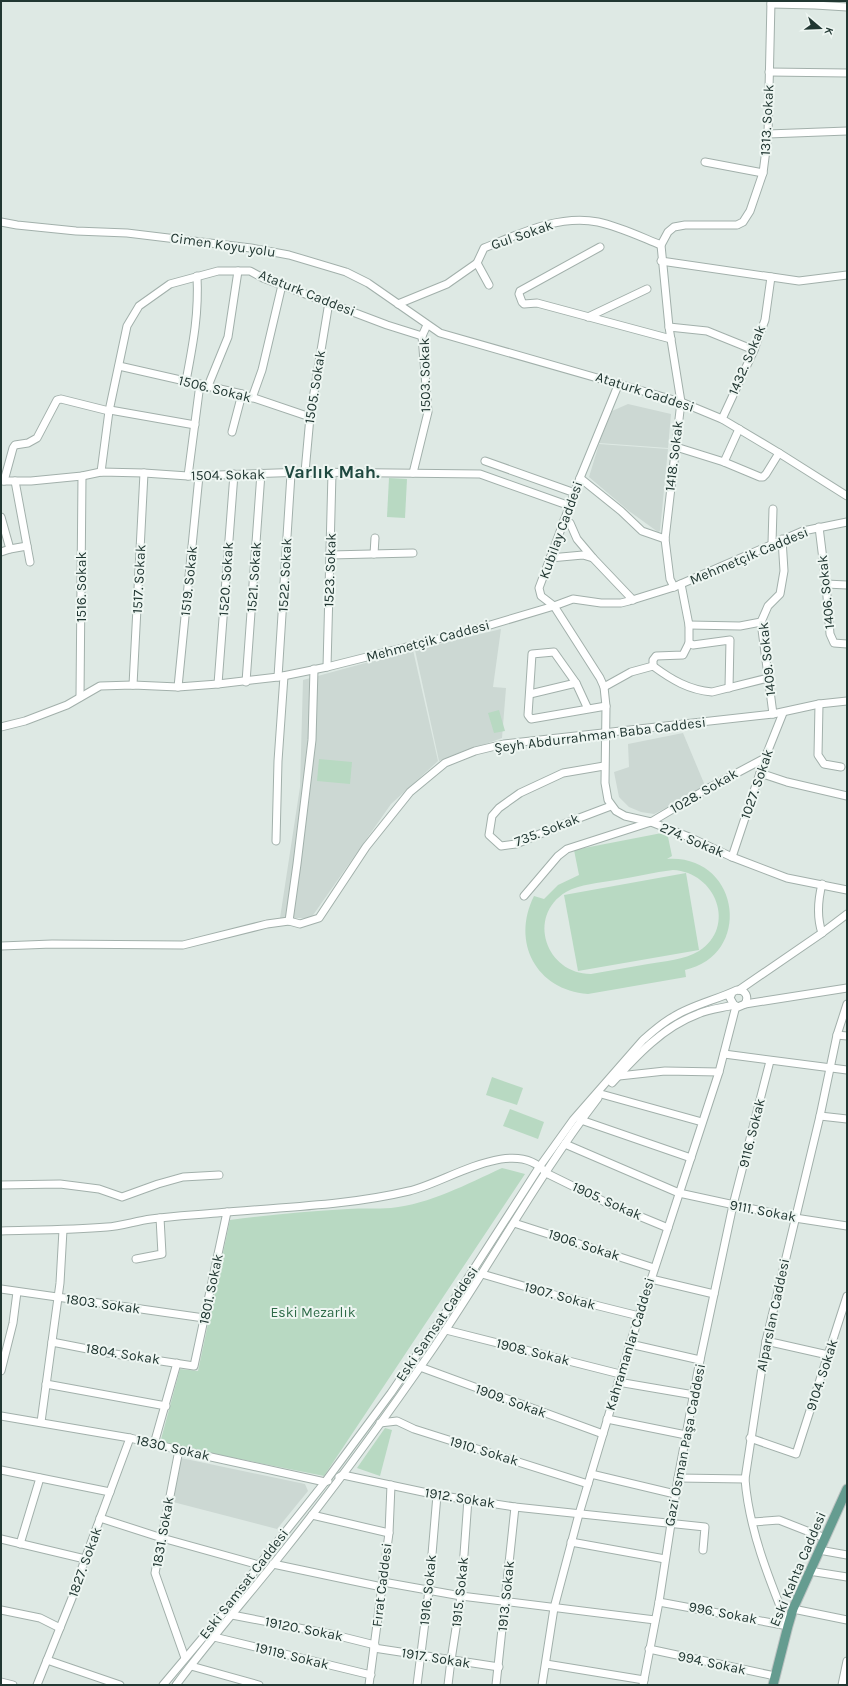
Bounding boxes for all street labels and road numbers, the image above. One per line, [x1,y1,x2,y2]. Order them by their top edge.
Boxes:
street label: 1313. Sokak [757,84,777,156]
street label: Gul Sokak [489,216,555,254]
street label: Cimen Koyu yolu [169,229,277,261]
street label: Ataturk Caddesi [256,266,358,320]
street label: 1432. Sokak [725,322,769,397]
street label: 1503. Sokak [416,337,434,412]
street label: 1505. Sokak [301,349,329,425]
street label: Ataturk Caddesi [594,368,696,416]
street label: 1506. Sokak [177,372,253,406]
street label: 1418. Sokak [661,420,687,492]
street label: 1504. Sokak [191,466,265,484]
street label: Kubilay Caddesi [535,479,587,581]
street label: Mehmetçik Caddesi [687,523,811,589]
street label: 1523. Sokak [320,532,340,607]
street label: 1522. Sokak [275,537,295,612]
street label: 1520. Sokak [215,541,237,617]
street label: 1521. Sokak [243,541,265,613]
street label: 1517. Sokak [129,544,149,614]
street label: 1519. Sokak [177,545,201,617]
street label: 1516. Sokak [73,552,90,622]
street label: 1406. Sokak [814,554,838,630]
street label: Mehmetçik Caddesi [364,616,492,666]
street label: 1409. Sokak [755,621,779,697]
street label: Şeyh Abdurrahman Baba Caddesi [493,714,707,756]
street label: 1027. Sokak [737,747,777,821]
street label: 1028. Sokak [667,765,741,817]
street label: 735. Sokak [512,810,582,850]
street label: 274. Sokak [657,819,727,861]
street label: 9116. Sokak [735,1096,769,1169]
street label: 1905. Sokak [570,1178,645,1224]
street label: 9111. Sokak [728,1196,798,1226]
street label: 1906. Sokak [546,1225,622,1265]
street label: 1801. Sokak [195,1252,227,1326]
street label: Alparslan Caddesi [753,1257,793,1373]
street label: Eski Samsat Caddesi [392,1263,482,1385]
street label: Kahramanlar Caddesi [602,1275,658,1413]
street label: 1907. Sokak [523,1278,598,1314]
street label: 1803. Sokak [65,1290,142,1318]
street label: 1908. Sokak [495,1335,572,1369]
street label: 9104. Sokak [802,1337,842,1413]
street label: 1804. Sokak [85,1340,161,1368]
street label: Gazi Osman Paşa Caddesi [661,1362,709,1528]
street label: 1909. Sokak [473,1380,549,1422]
street label: 1830. Sokak [134,1431,212,1465]
street label: 1910. Sokak [448,1432,521,1470]
street label: 1912. Sokak [424,1484,496,1512]
street label: 1831. Sokak [148,1495,178,1569]
street label: Eski Kahta Caddesi [766,1509,830,1629]
street label: 1827. Sokak [64,1525,106,1599]
street label: Eski Samsat Caddesi [196,1526,292,1642]
street label: Fırat Caddesi [368,1542,396,1628]
street label: 1916. Sokak [416,1554,440,1626]
street label: 1915. Sokak [448,1556,472,1628]
street label: 1913. Sokak [494,1560,518,1632]
street label: 996. Sokak [687,1598,759,1628]
street label: 19120. Sokak [263,1613,345,1645]
street label: 19119. Sokak [253,1639,331,1673]
street label: 1917. Sokak [400,1644,472,1672]
street label: 994. Sokak [676,1647,748,1679]

